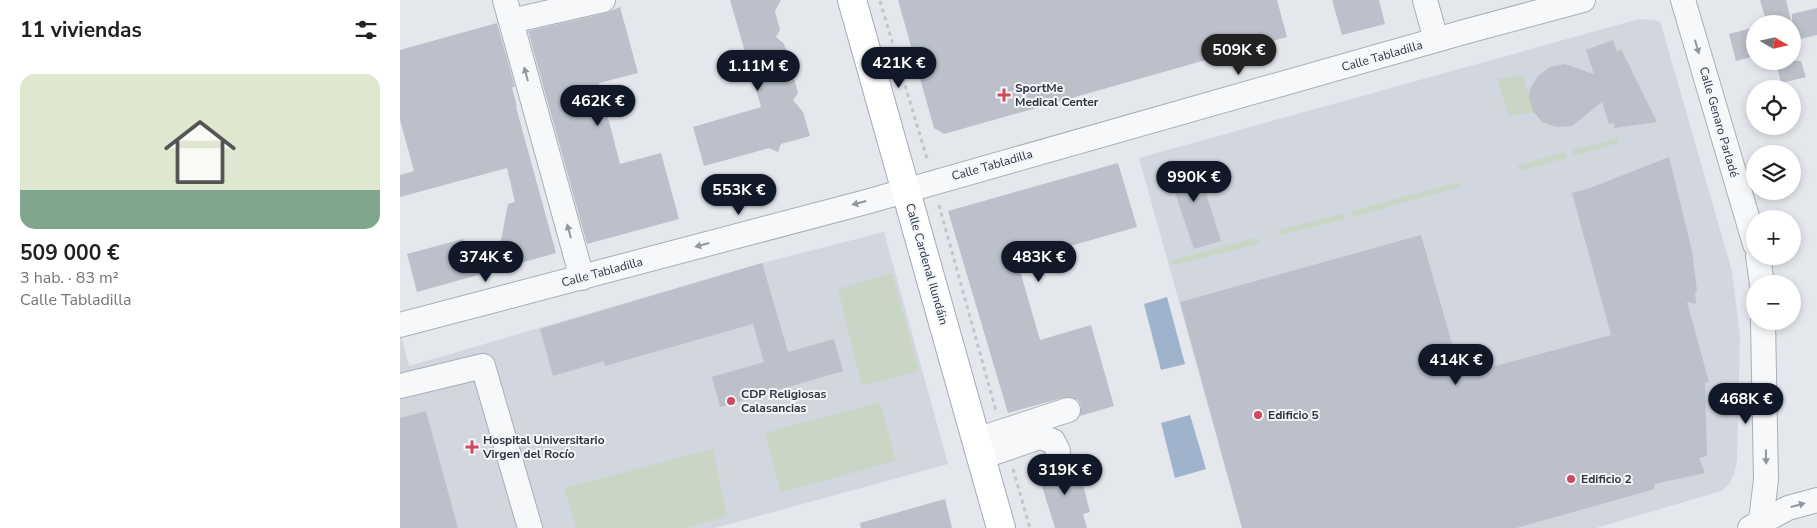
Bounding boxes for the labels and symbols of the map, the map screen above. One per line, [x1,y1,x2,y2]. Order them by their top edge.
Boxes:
north arrow [1746,15,1801,70]
pin: 509K € [1198,34,1280,76]
street label: Calle Tabladilla [1340,37,1424,75]
one-way arrow [1694,39,1702,54]
pin: 421K € [858,46,940,89]
pin: 1.11M € [712,49,804,92]
street label: Calle Genaro Parladé [1696,65,1742,179]
one-way arrow [521,66,529,81]
place label: SportMe Medical Center [1015,80,1099,110]
pin: 462K € [557,84,639,127]
marker: SportMe Medical Center [997,88,1011,102]
street label: Calle Tabladilla [950,146,1034,184]
pin: 990K € [1153,160,1235,203]
pin: 553K € [698,174,780,216]
one-way arrow [852,200,867,208]
street label: Calle Cardenal Ilundáin [902,201,952,327]
one-way arrow [565,223,573,238]
pin: 374K € [445,240,527,283]
pin: 483K € [998,240,1080,283]
one-way arrow [695,242,710,250]
street label: Calle Tabladilla [560,253,644,291]
pin: 414K € [1415,344,1497,386]
pin: 468K € [1705,382,1787,425]
place label: CDP Religiosas Calasancias [741,386,826,416]
marker: CDP Religiosas Calasancias [725,395,737,407]
place label: Edificio 5 [1268,407,1319,423]
marker: Edificio 5 [1252,409,1264,421]
place label: Hospital Universitario Virgen del Rocío [482,432,605,462]
marker: Hospital Universitario Virgen del Rocío [465,440,479,454]
one-way arrow [1762,450,1770,466]
pin: 319K € [1024,454,1106,496]
place label: Edificio 2 [1581,471,1632,487]
marker: Edificio 2 [1565,473,1577,485]
one-way arrow [1791,501,1806,509]

